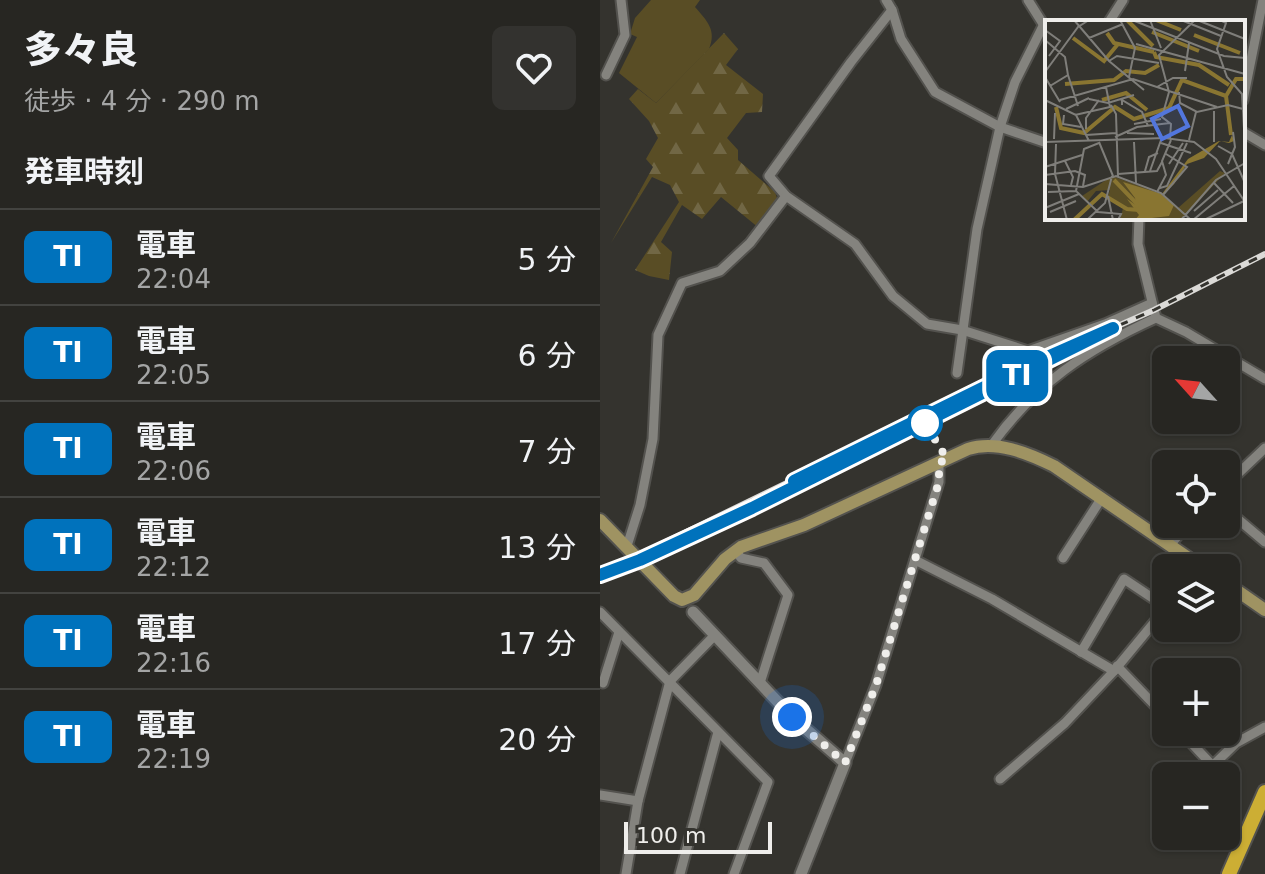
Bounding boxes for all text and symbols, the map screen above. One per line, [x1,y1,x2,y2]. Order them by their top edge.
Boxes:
inset map [1045,20,1245,220]
button: heart [492,26,576,110]
text: 多々良 [24,28,138,72]
text: 徒歩 · 4 分 · 290 m [24,86,260,116]
text: 発車時刻 [24,154,144,189]
text: 電車 [136,227,196,262]
text: TI [53,240,83,273]
text: 5 分 [517,242,576,277]
text: 22:04 [136,264,211,294]
text: 電車 [136,323,196,358]
text: TI [53,336,83,369]
text: 6 分 [517,338,576,373]
north arrow [1152,346,1240,434]
map controls [1152,346,1240,850]
line badge: TI [981,350,1053,402]
text: TI [1002,359,1032,392]
text: 22:05 [136,360,211,390]
unlabelled marker [908,406,942,440]
text: 電車 [136,419,196,454]
text: TI [53,432,83,465]
text: 7 分 [517,434,576,469]
button: locate [1152,450,1240,538]
text: 22:06 [136,456,211,486]
text: 電車 [136,515,196,550]
text: TI [53,528,83,561]
text: 13 分 [498,530,576,565]
text: 22:12 [136,552,211,582]
button: layers [1152,554,1240,642]
text: 電車 [136,611,196,646]
text: TI [53,624,83,657]
text: 17 分 [498,626,576,661]
text: 22:16 [136,648,211,678]
button: + [1152,658,1240,746]
your location [772,697,812,737]
text: 電車 [136,707,196,742]
text: TI [53,720,83,753]
text: 20 分 [498,722,576,757]
text: 22:19 [136,744,211,774]
button: − [1152,762,1240,850]
scale bar [624,818,772,854]
text: 100 m [636,823,706,848]

